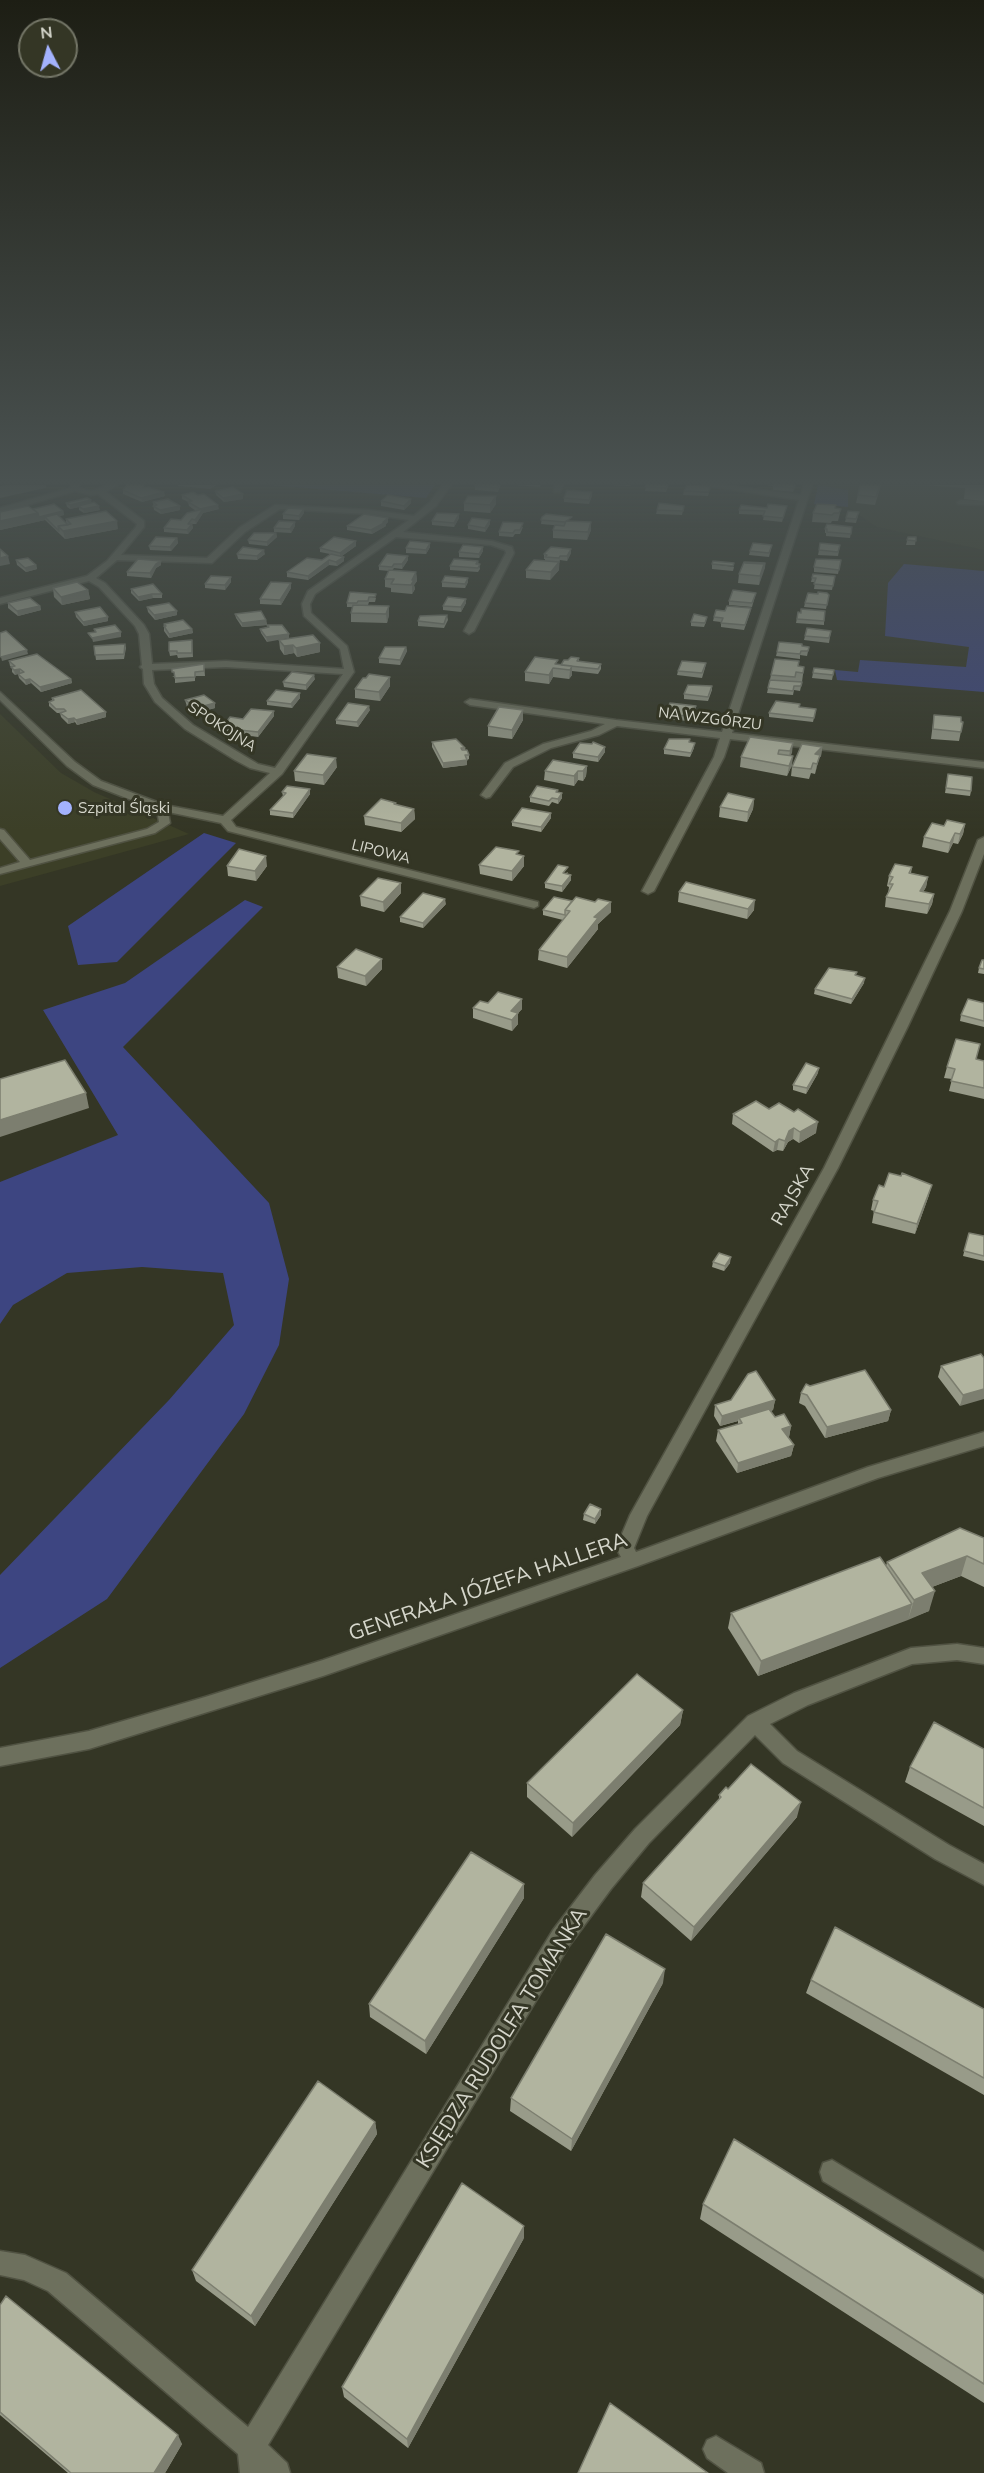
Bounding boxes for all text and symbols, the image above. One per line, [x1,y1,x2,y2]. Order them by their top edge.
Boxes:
north arrow [18,18,78,78]
text: N [39,22,53,43]
street label: SPOKOJNA [184,698,260,756]
street label: NA WZGÓRZU [657,704,763,734]
marker: Szpital Śląski [56,799,74,817]
place label: Szpital Śląski [78,799,170,817]
street label: LIPOWA [350,836,412,868]
street label: RAJSKA [767,1161,819,1229]
street label: GENERAŁA JÓZEFA HALLERA [345,1527,631,1647]
street label: KSIĘDZA RUDOLFA TOMANKA [411,1903,593,2173]

